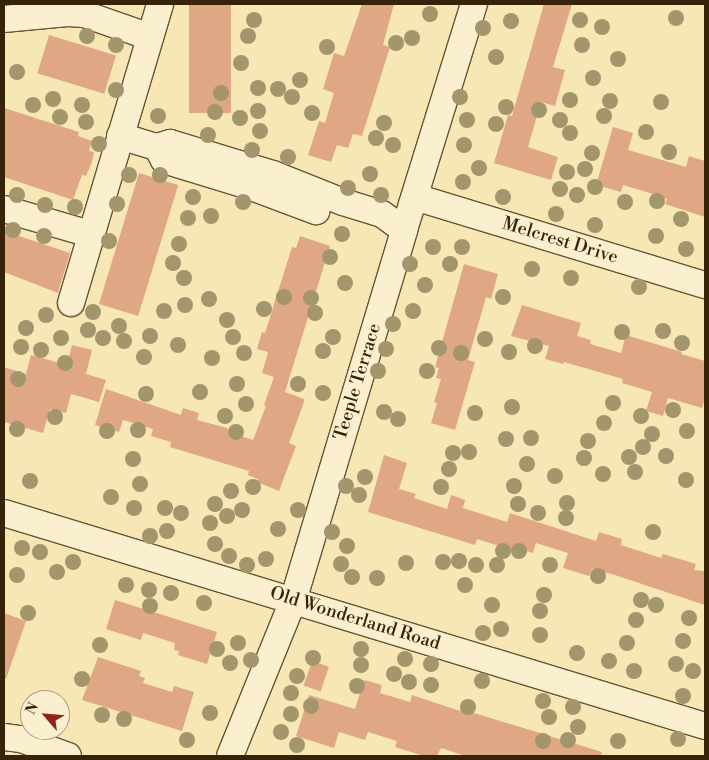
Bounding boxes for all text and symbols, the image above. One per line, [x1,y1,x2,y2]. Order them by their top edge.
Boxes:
street label: Melcrest Drive [499,213,621,269]
street label: Teeple Terrace [330,321,386,443]
street label: Old Wonderland Road [267,583,443,655]
north arrow [20,690,70,740]
text: N [22,700,43,718]

